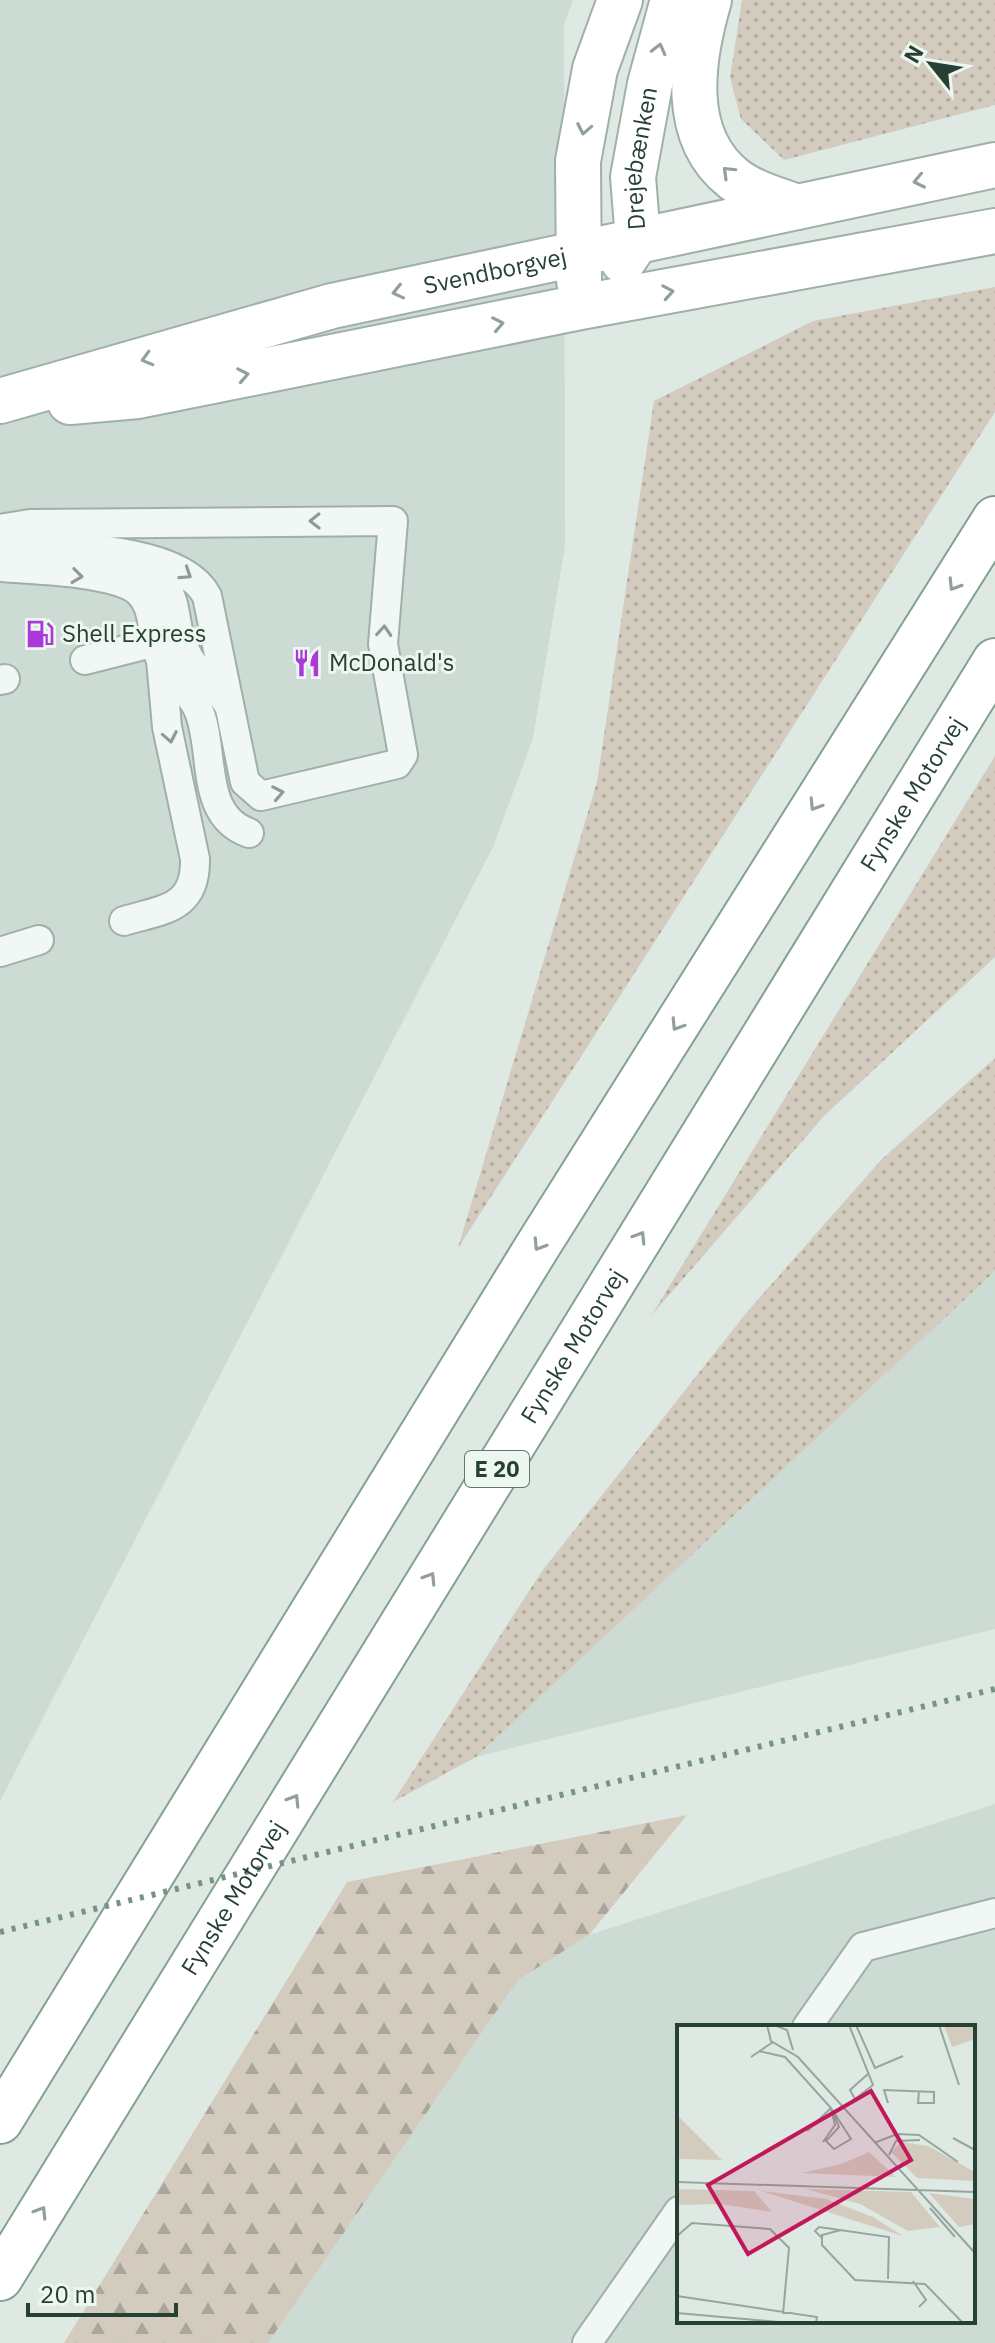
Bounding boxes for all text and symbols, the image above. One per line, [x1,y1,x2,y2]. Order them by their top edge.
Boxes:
north arrow [891,24,971,104]
text: N [897,40,930,68]
one-way arrow [649,43,666,57]
street label: Drejebænken [616,84,664,231]
one-way arrow [576,121,593,135]
one-way arrow [723,167,737,181]
one-way arrow [912,172,926,189]
street label: Svendborgvej [420,240,569,301]
one-way arrow [392,283,405,300]
one-way arrow [662,284,675,301]
one-way arrow [491,316,505,333]
one-way arrow [141,350,155,366]
one-way arrow [237,367,250,384]
one-way arrow [308,513,321,530]
one-way arrow [178,564,192,579]
one-way arrow [71,567,84,584]
one-way arrow [948,576,963,591]
place label: Shell Express [62,617,207,649]
fuel station icon: Shell Express [25,619,55,649]
one-way arrow [375,624,392,637]
place label: McDonald's [329,646,455,678]
restaurant icon: McDonald's [292,648,322,678]
street label: Fynske Motorvej [852,711,972,877]
one-way arrow [160,730,177,744]
one-way arrow [271,786,284,803]
one-way arrow [810,796,825,811]
one-way arrow [671,1016,686,1031]
one-way arrow [630,1231,645,1246]
one-way arrow [533,1236,548,1251]
street label: Fynske Motorvej [513,1262,632,1429]
road number: E 20 [465,1451,529,1487]
one-way arrow [420,1572,436,1587]
one-way arrow [284,1794,299,1808]
street label: Fynske Motorvej [173,1814,293,1981]
inset map [677,2025,975,2323]
one-way arrow [31,2206,46,2221]
scale bar [28,2267,176,2317]
text: 20 m [40,2278,95,2310]

